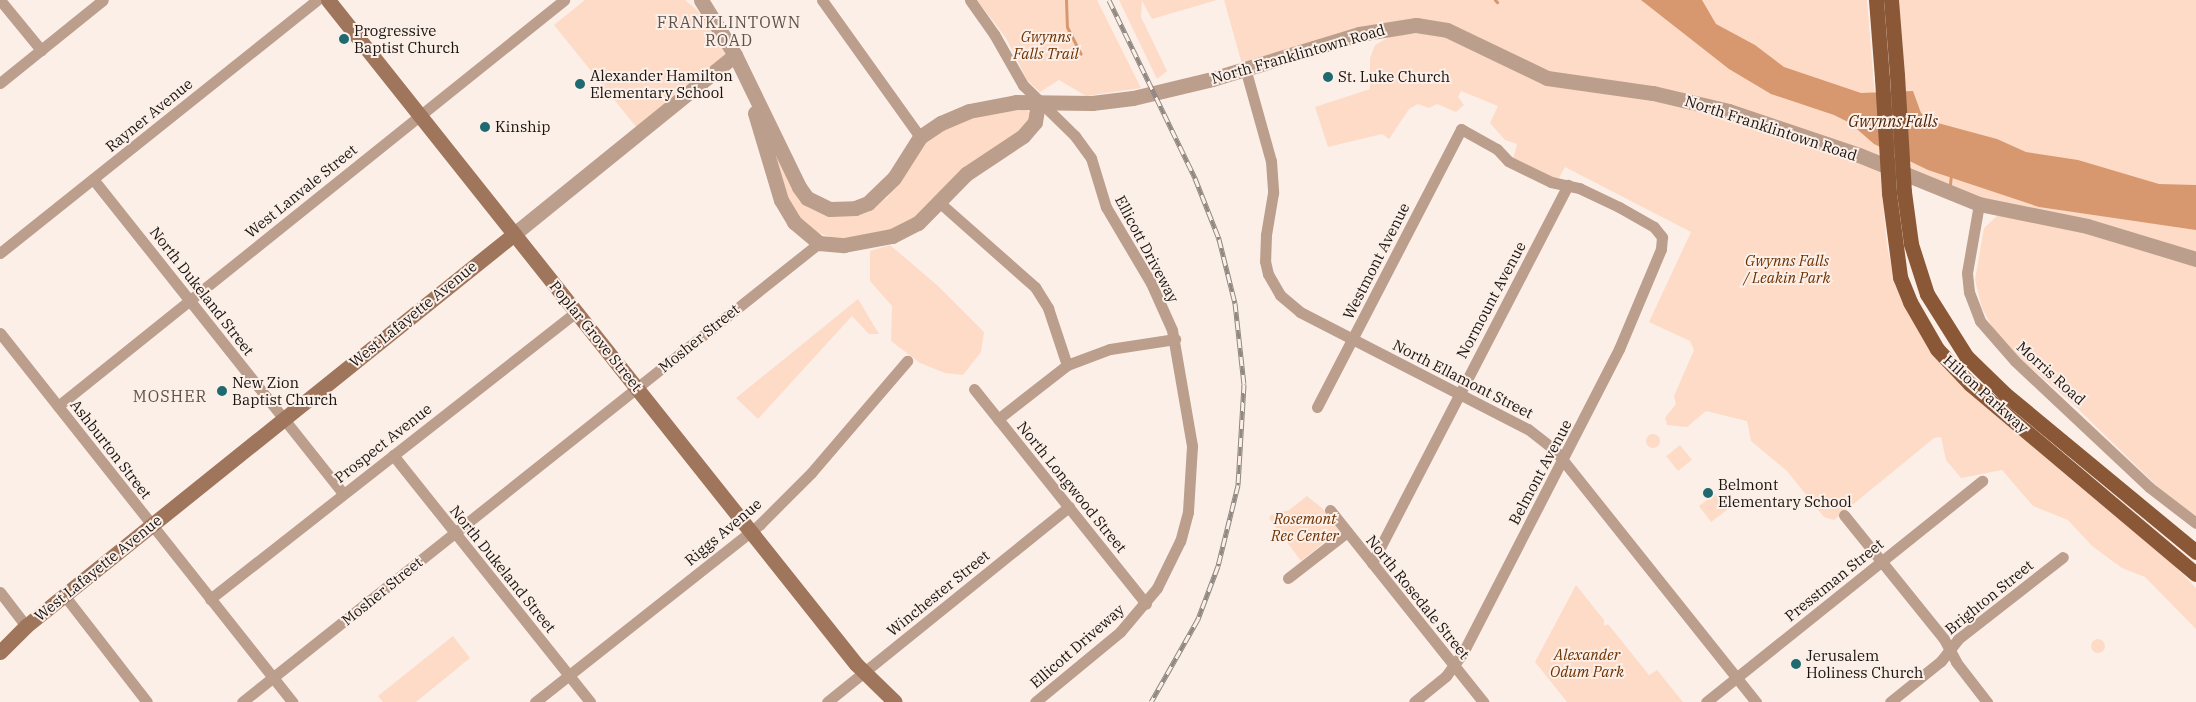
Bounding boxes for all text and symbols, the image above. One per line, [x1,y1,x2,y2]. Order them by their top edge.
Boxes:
district label: FRANKLINTOWN ROAD [655,12,803,50]
place label: Progressive Baptist Church [354,21,460,56]
street label: North Franklintown Road [1209,21,1387,87]
park label: Gwynns Falls Trail [1013,27,1079,62]
marker: Progressive Baptist Church [338,33,350,45]
place label: Alexander Hamilton Elementary School [590,66,733,101]
place label: St. Luke Church [1338,68,1450,86]
marker: St. Luke Church [1322,71,1334,83]
street label: Rayner Avenue [102,74,196,156]
marker: Alexander Hamilton Elementary School [574,78,586,90]
street label: North Franklintown Road [1683,92,1859,164]
water label: Gwynns Falls [1848,111,1938,131]
place label: Kinship [495,118,551,136]
marker: Kinship [479,121,491,133]
street label: West Lanvale Street [242,140,360,242]
street label: Ellicott Driveway [1111,192,1183,306]
street label: Westmont Avenue [1339,200,1413,322]
street label: North Dukeland Street [146,223,258,359]
street label: Normount Avenue [1453,238,1529,362]
park label: Gwynns Falls / Leakin Park [1744,251,1830,286]
street label: West Lafayette Avenue [346,257,480,371]
street label: Poplar Grove Street [546,277,646,395]
street label: Mosher Street [655,300,743,376]
street label: North Ellamont Street [1390,336,1536,422]
street label: Morris Road [2013,337,2089,409]
street label: Hilton Parkway [1940,351,2032,437]
place label: New Zion Baptist Church [232,373,338,408]
marker: New Zion Baptist Church [216,385,228,397]
district label: MOSHER [132,386,208,406]
street label: Ashburton Street [67,396,155,502]
street label: Prospect Avenue [331,399,435,487]
street label: Belmont Avenue [1505,416,1575,528]
street label: North Longwood Street [1014,418,1130,556]
place label: Belmont Elementary School [1718,475,1852,510]
marker: Belmont Elementary School [1702,487,1714,499]
street label: Riggs Avenue [681,495,765,569]
street label: North Dukeland Street [446,502,560,636]
park label: Rosemont Rec Center [1271,509,1339,544]
street label: West Lafayette Avenue [31,511,165,625]
street label: North Rosedale Street [1362,531,1474,663]
street label: Presstman Street [1781,535,1887,625]
street label: Winchester Street [883,546,993,640]
street label: Mosher Street [338,553,426,629]
street label: Brighton Street [1941,556,2037,638]
street label: Ellicott Driveway [1026,600,1128,692]
park label: Alexander Odum Park [1550,645,1624,680]
place label: Jerusalem Holiness Church [1806,646,1923,681]
marker: Jerusalem Holiness Church [1790,658,1802,670]

